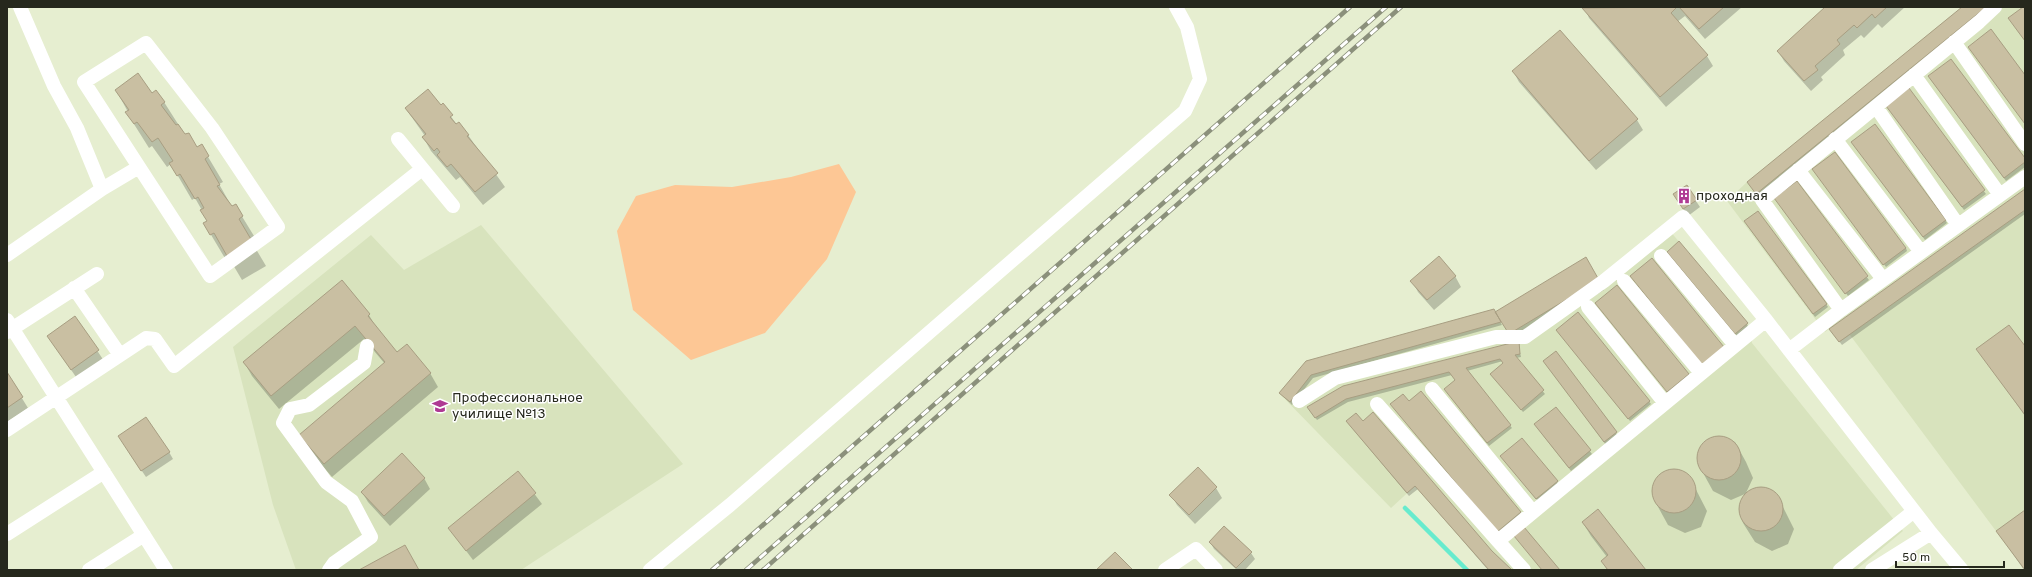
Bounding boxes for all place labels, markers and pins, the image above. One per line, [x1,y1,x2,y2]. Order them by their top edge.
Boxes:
building icon: проходная [1675,187,1693,205]
place label: проходная [1696,188,1768,205]
place label: Профессиональное училище №13 [452,390,583,423]
school or university icon: Профессиональное училище №13 [431,397,449,415]

